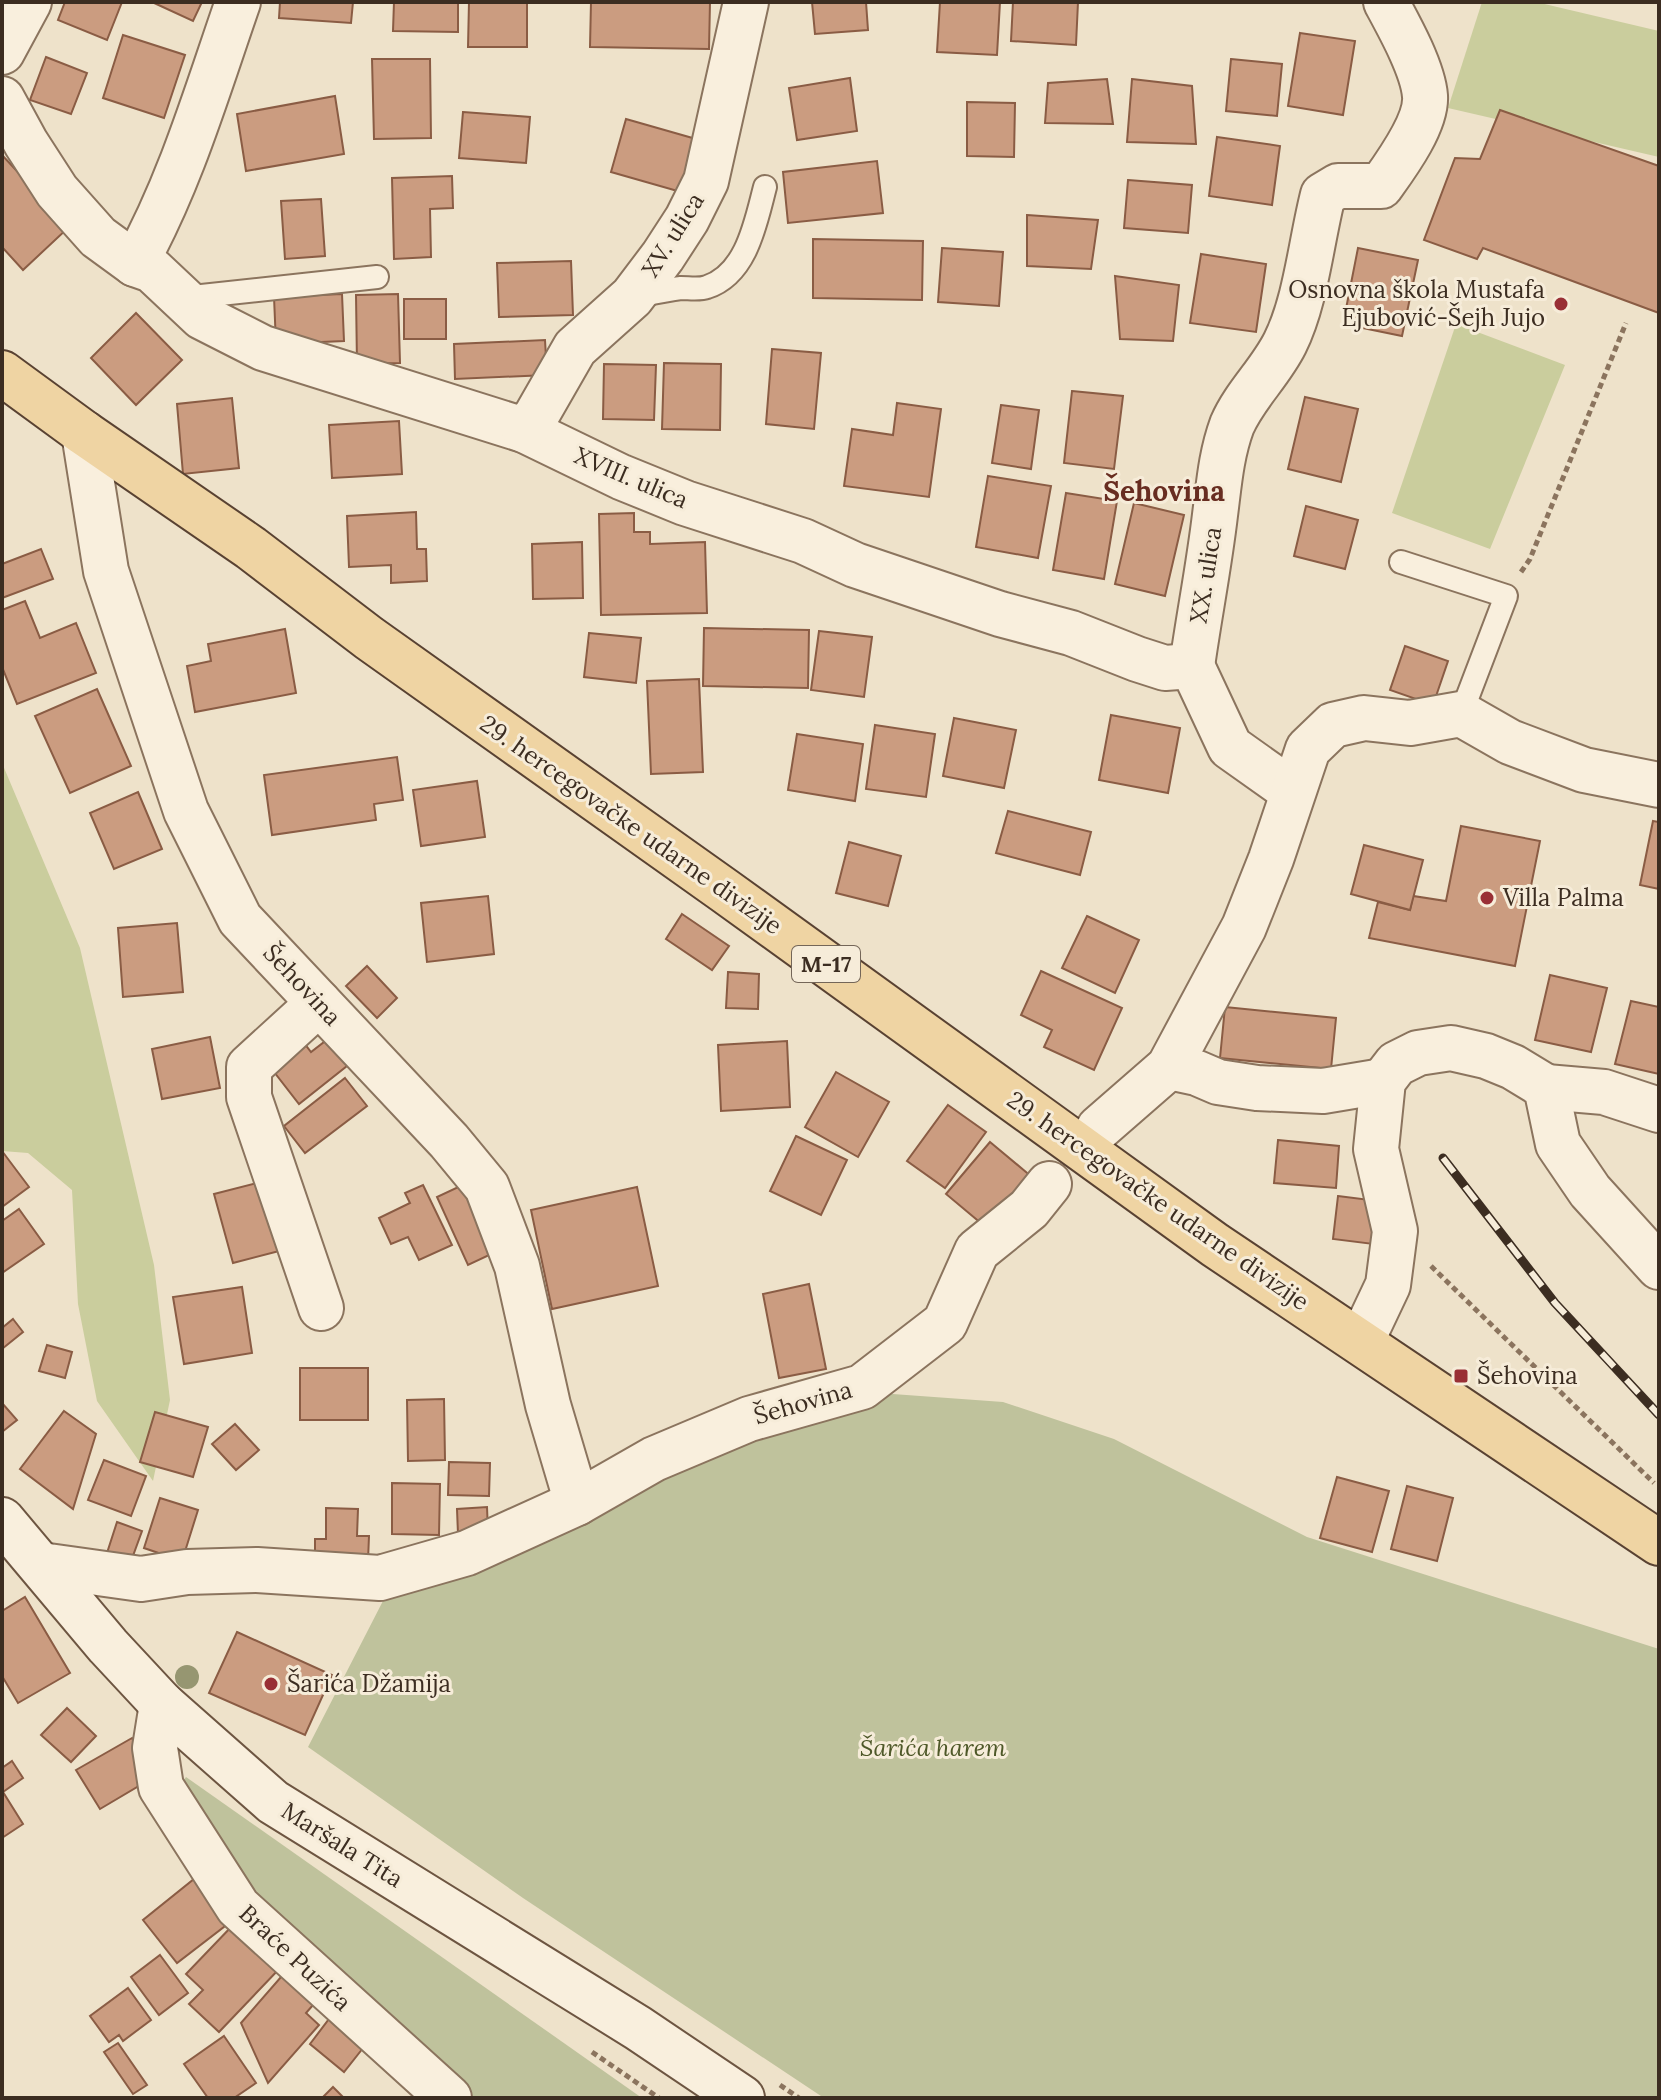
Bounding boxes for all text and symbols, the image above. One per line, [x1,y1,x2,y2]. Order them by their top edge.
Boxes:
street label: XV. ulica [635,187,711,283]
place label: Osnovna škola Mustafa Ejubović-Šejh Jujo [1288,274,1545,333]
marker: Osnovna škola Mustafa Ejubović-Šejh Jujo [1552,295,1570,313]
street label: XVIII. ulica [570,440,693,515]
district label: Šehovina [1103,472,1225,509]
street label: XX. ulica [1183,525,1228,625]
street label: 29. hercegovačke udarne divizije [474,708,788,941]
place label: Villa Palma [1502,882,1624,913]
marker: Villa Palma [1478,889,1496,907]
street label: Šehovina [257,937,349,1032]
road number: M-17 [792,946,860,982]
street label: 29. hercegovačke udarne divizije [1001,1084,1315,1317]
place label: Šehovina [1477,1359,1578,1391]
marker: Šehovina [1452,1367,1470,1385]
street label: Šehovina [750,1373,856,1431]
place label: Šarića Džamija [287,1667,451,1699]
marker: Šarića Džamija [262,1675,280,1693]
park label: Šarića harem [860,1732,1006,1763]
street label: Maršala Tita [276,1795,409,1894]
street label: Braće Puzića [233,1898,358,2017]

